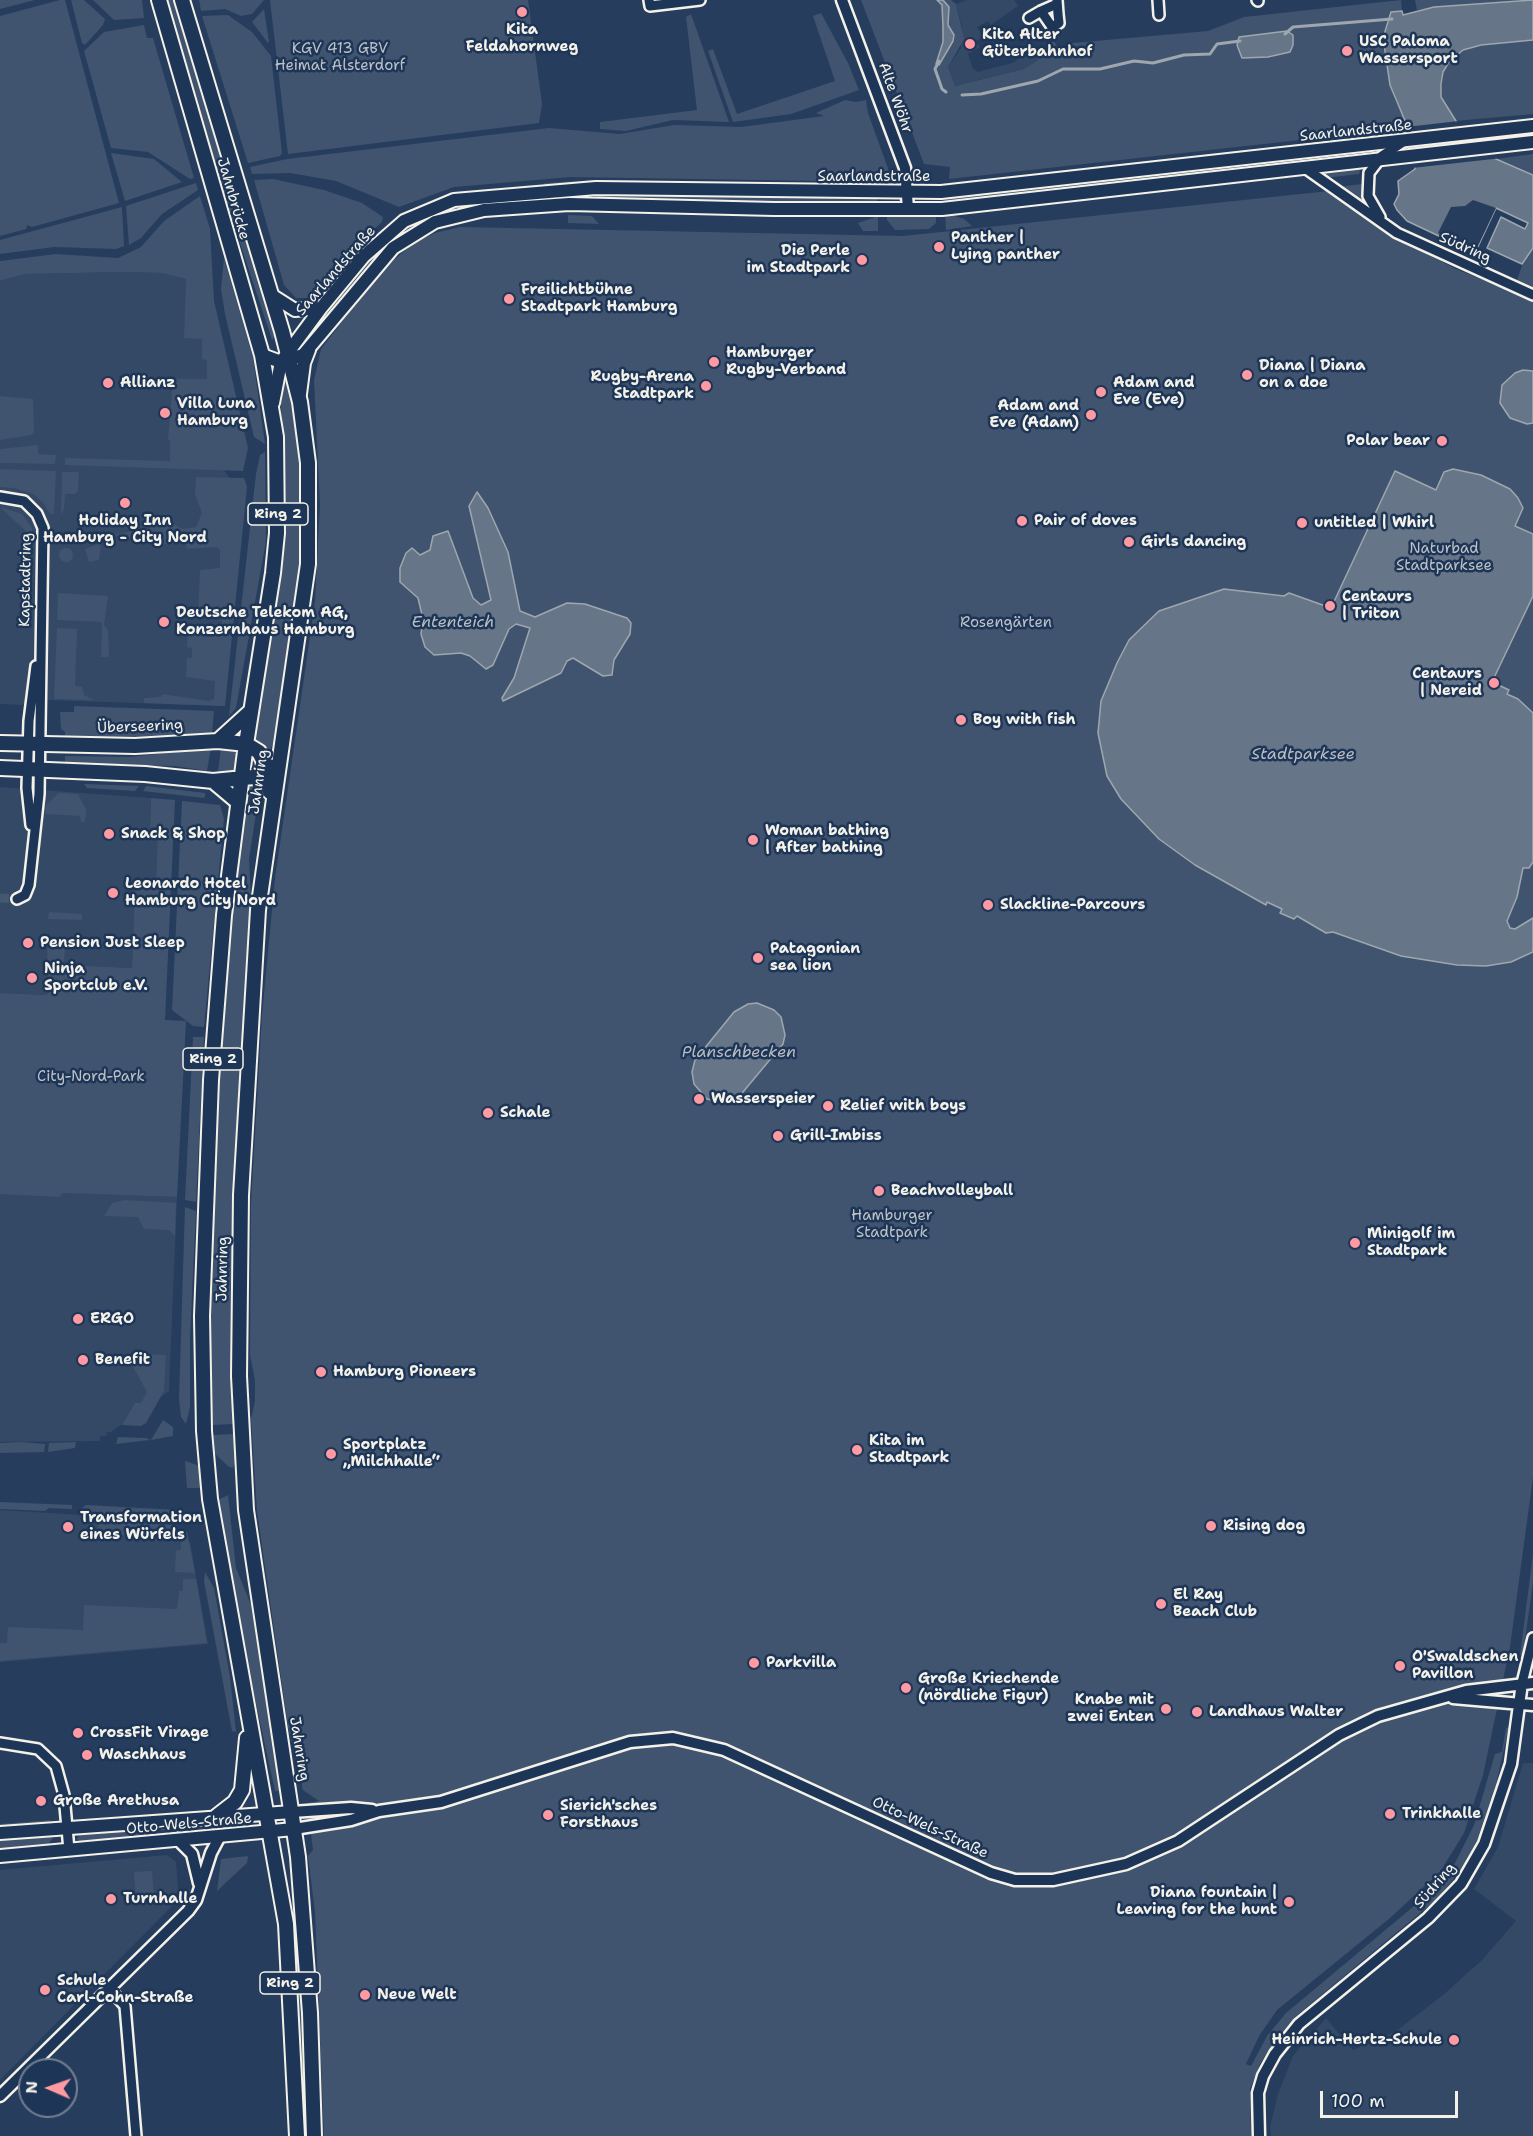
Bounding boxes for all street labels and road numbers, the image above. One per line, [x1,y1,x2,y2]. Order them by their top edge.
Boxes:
street label: Alte Wöhr [874,60,916,136]
street label: Saarlandstraße [1299,116,1413,146]
street label: Jahnbrücke [213,156,253,242]
street label: Saarlandstraße [818,168,930,186]
street label: Saarlandstraße [292,223,380,319]
street label: Südring [1436,229,1494,267]
road number: Ring 2 [248,503,308,525]
street label: Kapstadtring [16,533,36,627]
street label: Überseering [97,717,183,737]
street label: Jahnring [246,748,272,816]
road number: Ring 2 [183,1048,243,1070]
street label: Jahnring [213,1236,233,1302]
street label: Jahnring [285,1715,313,1783]
street label: Otto-Wels-Straße [869,1793,991,1863]
street label: Otto-Wels-Straße [125,1810,253,1838]
street label: Südring [1410,1859,1460,1913]
road number: Ring 2 [260,1972,320,1994]

